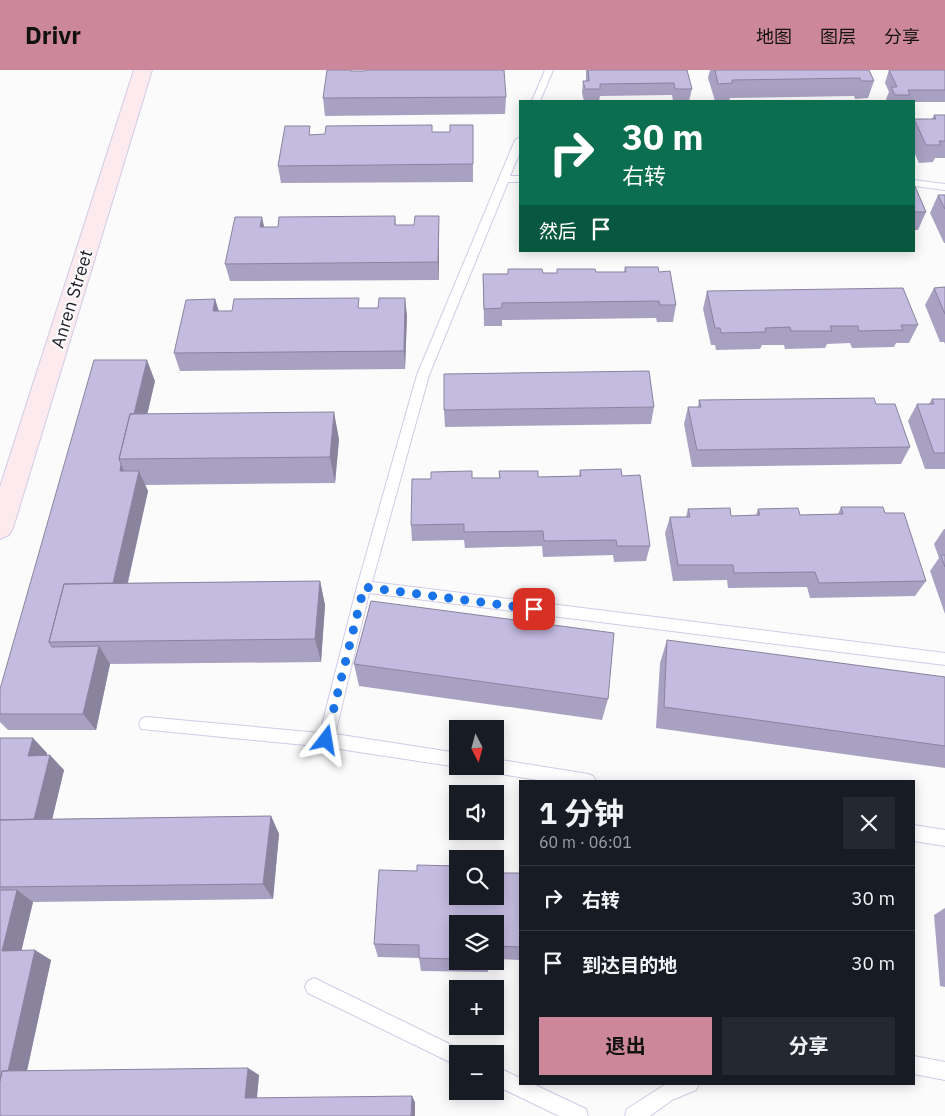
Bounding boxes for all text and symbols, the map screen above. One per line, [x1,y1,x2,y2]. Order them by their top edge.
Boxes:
text: Drivr [25,19,81,51]
text: 地图 [756,25,792,48]
text: 图层 [820,25,856,48]
text: 分享 [884,25,920,48]
text: 30 m [622,114,704,160]
icon: right [539,120,604,185]
text: 右转 [622,161,666,190]
icon: arrive [587,215,615,243]
text: 然后 [539,219,577,243]
street label: Anren Street [46,247,97,351]
pin [513,588,555,630]
icon: arrive [520,595,548,623]
position arrow [299,713,351,765]
north arrow [449,720,504,775]
map controls [449,720,504,1100]
button: sound [449,785,504,840]
text: 1 分钟 [539,793,624,832]
button: close [843,797,895,849]
text: 60 m · 06:01 [539,832,632,852]
button: search [449,850,504,905]
icon: right [539,884,567,912]
text: 30 m [851,886,895,910]
text: 右转 [582,888,620,912]
button: layers [449,915,504,970]
icon: arrive [539,949,567,977]
text: 30 m [851,951,895,975]
text: 到达目的地 [582,953,677,977]
button: + [449,980,504,1035]
button: 退出 [539,1017,712,1075]
button: 分享 [722,1017,895,1075]
button: − [449,1045,504,1100]

